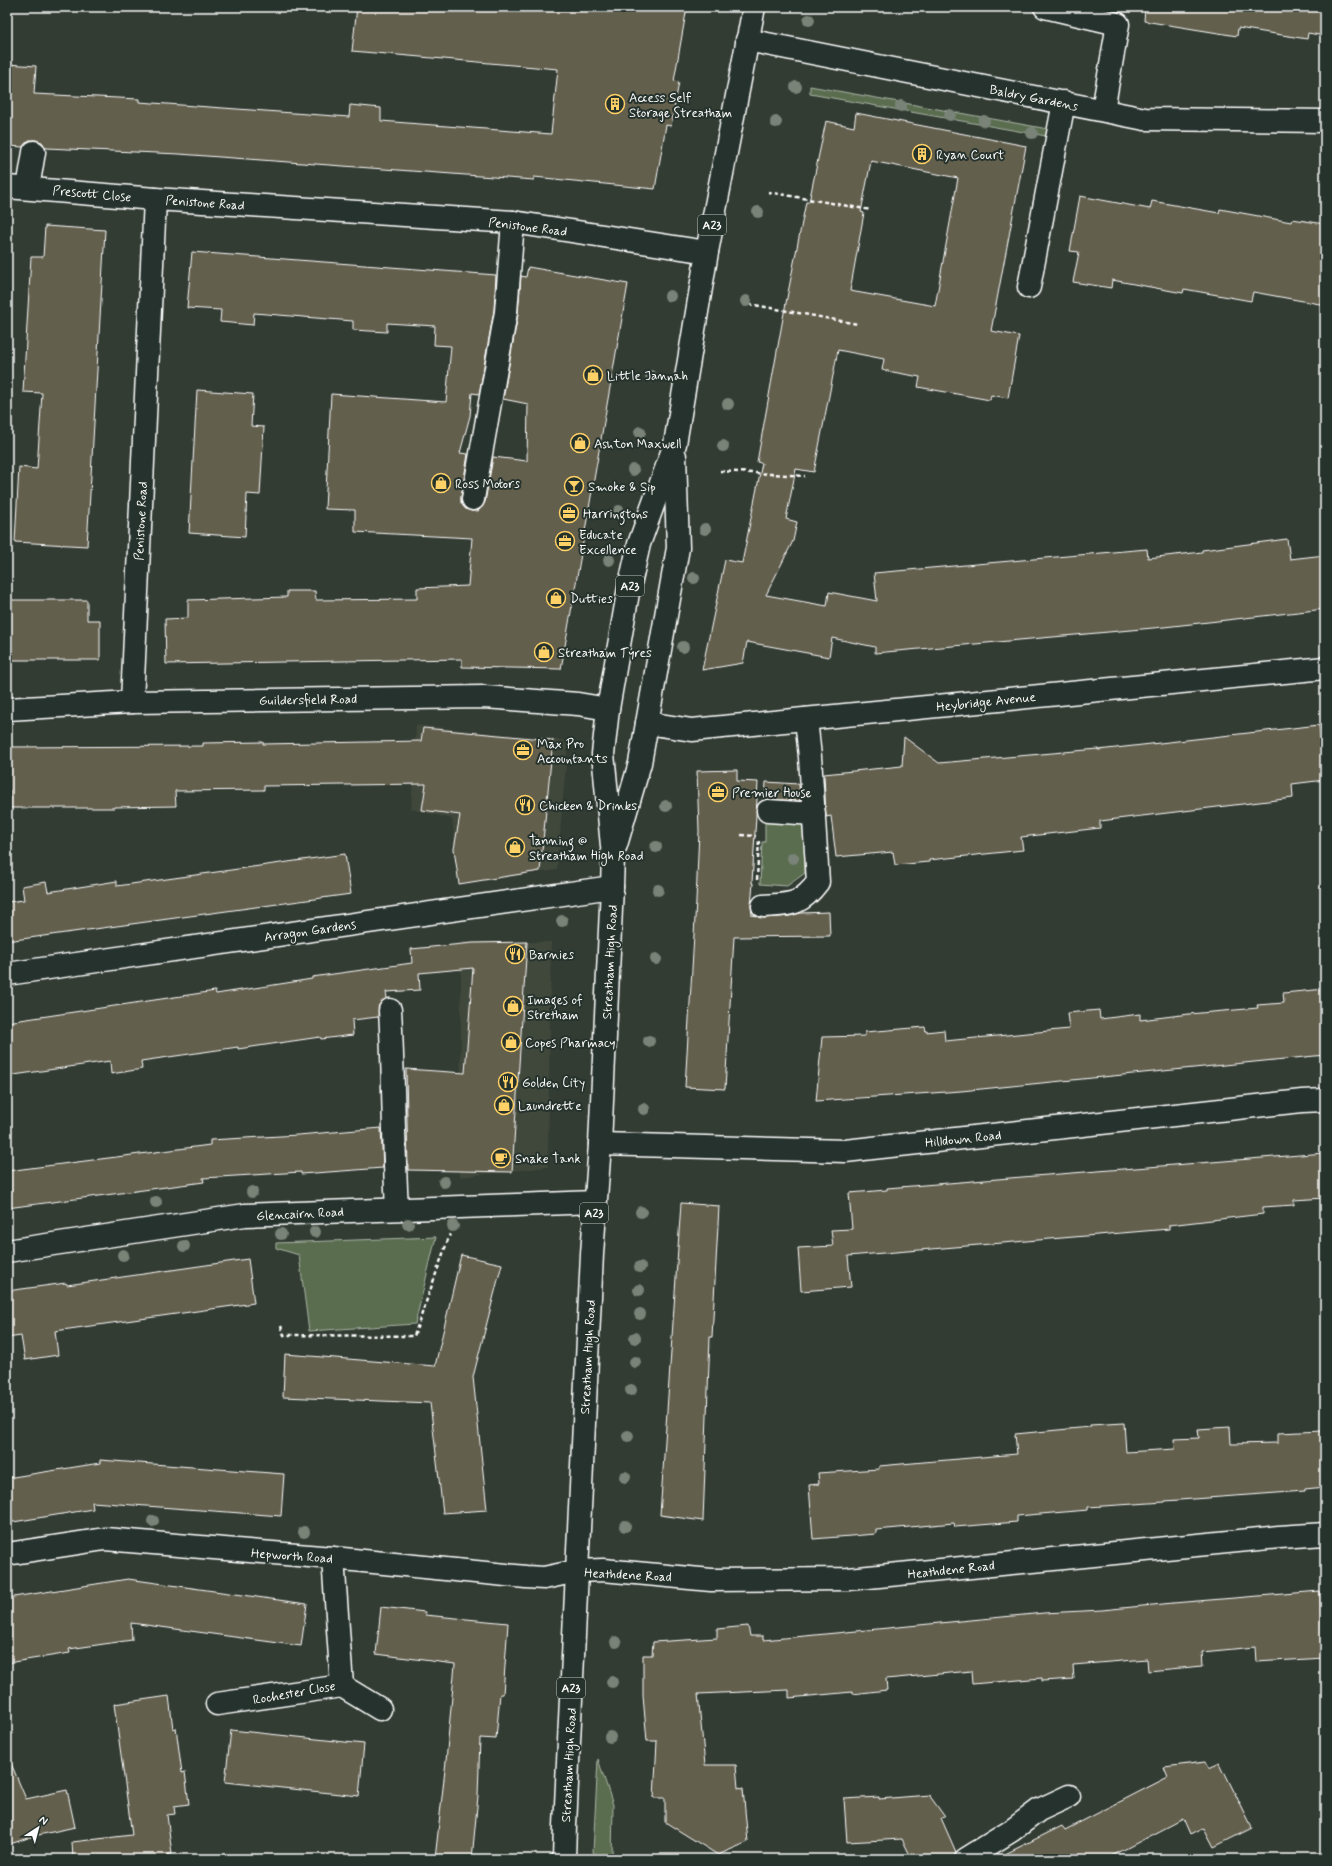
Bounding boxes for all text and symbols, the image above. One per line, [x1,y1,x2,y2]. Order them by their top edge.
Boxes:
street label: Baldry Gardens [988,82,1080,115]
place label: Access Self Storage Streatham [629,90,732,122]
building icon: Access Self Storage Streatham [604,93,626,115]
building icon: Ryan Court [911,143,933,165]
place label: Ryan Court [936,147,1004,164]
street label: Prescott Close [52,183,132,206]
street label: Penistone Road [165,192,245,215]
street label: Penistone Road [487,214,568,241]
road number: A23 [698,215,726,235]
shop icon: Little Jannah [582,364,604,386]
place label: Little Jannah [607,368,688,385]
shop icon: Ashton Maxwell [569,432,591,454]
place label: Ashton Maxwell [594,436,682,453]
shop icon: Ross Motors [430,472,452,494]
bar icon: Smoke & Sip [563,475,585,497]
place label: Ross Motors [455,476,520,493]
place label: Smoke & Sip [588,479,656,496]
street label: Penistone Road [131,481,152,561]
office icon: Harringtons [558,502,580,524]
place label: Harringtons [583,506,648,525]
place label: Educate Excellence [579,527,637,559]
office icon: Educate Excellence [554,530,576,552]
road number: A23 [616,576,644,596]
shop icon: Dutties [545,587,567,609]
place label: Dutties [570,591,613,608]
shop icon: Streatham Tyres [533,641,555,663]
place label: Streatham Tyres [558,645,652,662]
street label: Heybridge Avenue [936,689,1037,717]
street label: Guildersfield Road [259,691,357,710]
place label: Max Pro Accountants [537,736,608,768]
office icon: Max Pro Accountants [512,739,534,761]
office icon: Premier House [707,781,729,803]
place label: Premier House [732,785,812,802]
restaurant icon: Chicken & Drinks [514,794,536,816]
place label: Chicken & Drinks [539,798,637,815]
place label: Tanning @ Streatham High Road [529,833,643,866]
shop icon: Tanning @ Streatham High Road [504,836,526,858]
street label: Streatham High Road [599,904,623,1020]
street label: Arragon Gardens [263,917,357,947]
restaurant icon: Barnies [504,943,526,965]
place label: Barnies [529,947,574,964]
place label: Images of Stretham [527,992,583,1024]
shop icon: Images of Stretham [502,995,524,1017]
shop icon: Copes Pharmacy [500,1031,522,1053]
place label: Copes Pharmacy [525,1035,616,1052]
restaurant icon: Golden City [497,1071,519,1093]
place label: Golden City [522,1075,585,1092]
shop icon: Laundrette [493,1094,515,1116]
place label: Laundrette [518,1098,582,1115]
street label: Hilldown Road [924,1127,1002,1152]
cafe icon: Snake Tank [490,1147,512,1169]
place label: Snake Tank [515,1151,582,1168]
road number: A23 [580,1203,608,1223]
street label: Glencairn Road [256,1204,344,1225]
street label: Streatham High Road [577,1299,601,1415]
street label: Hepworth Road [250,1545,333,1568]
street label: Heathdene Road [907,1557,996,1584]
street label: Heathdene Road [584,1565,672,1586]
street label: Rochester Close [252,1678,337,1709]
road number: A23 [557,1678,585,1698]
street label: Streatham High Road [558,1707,582,1823]
north arrow [18,1808,58,1848]
text: N [36,1813,50,1829]

